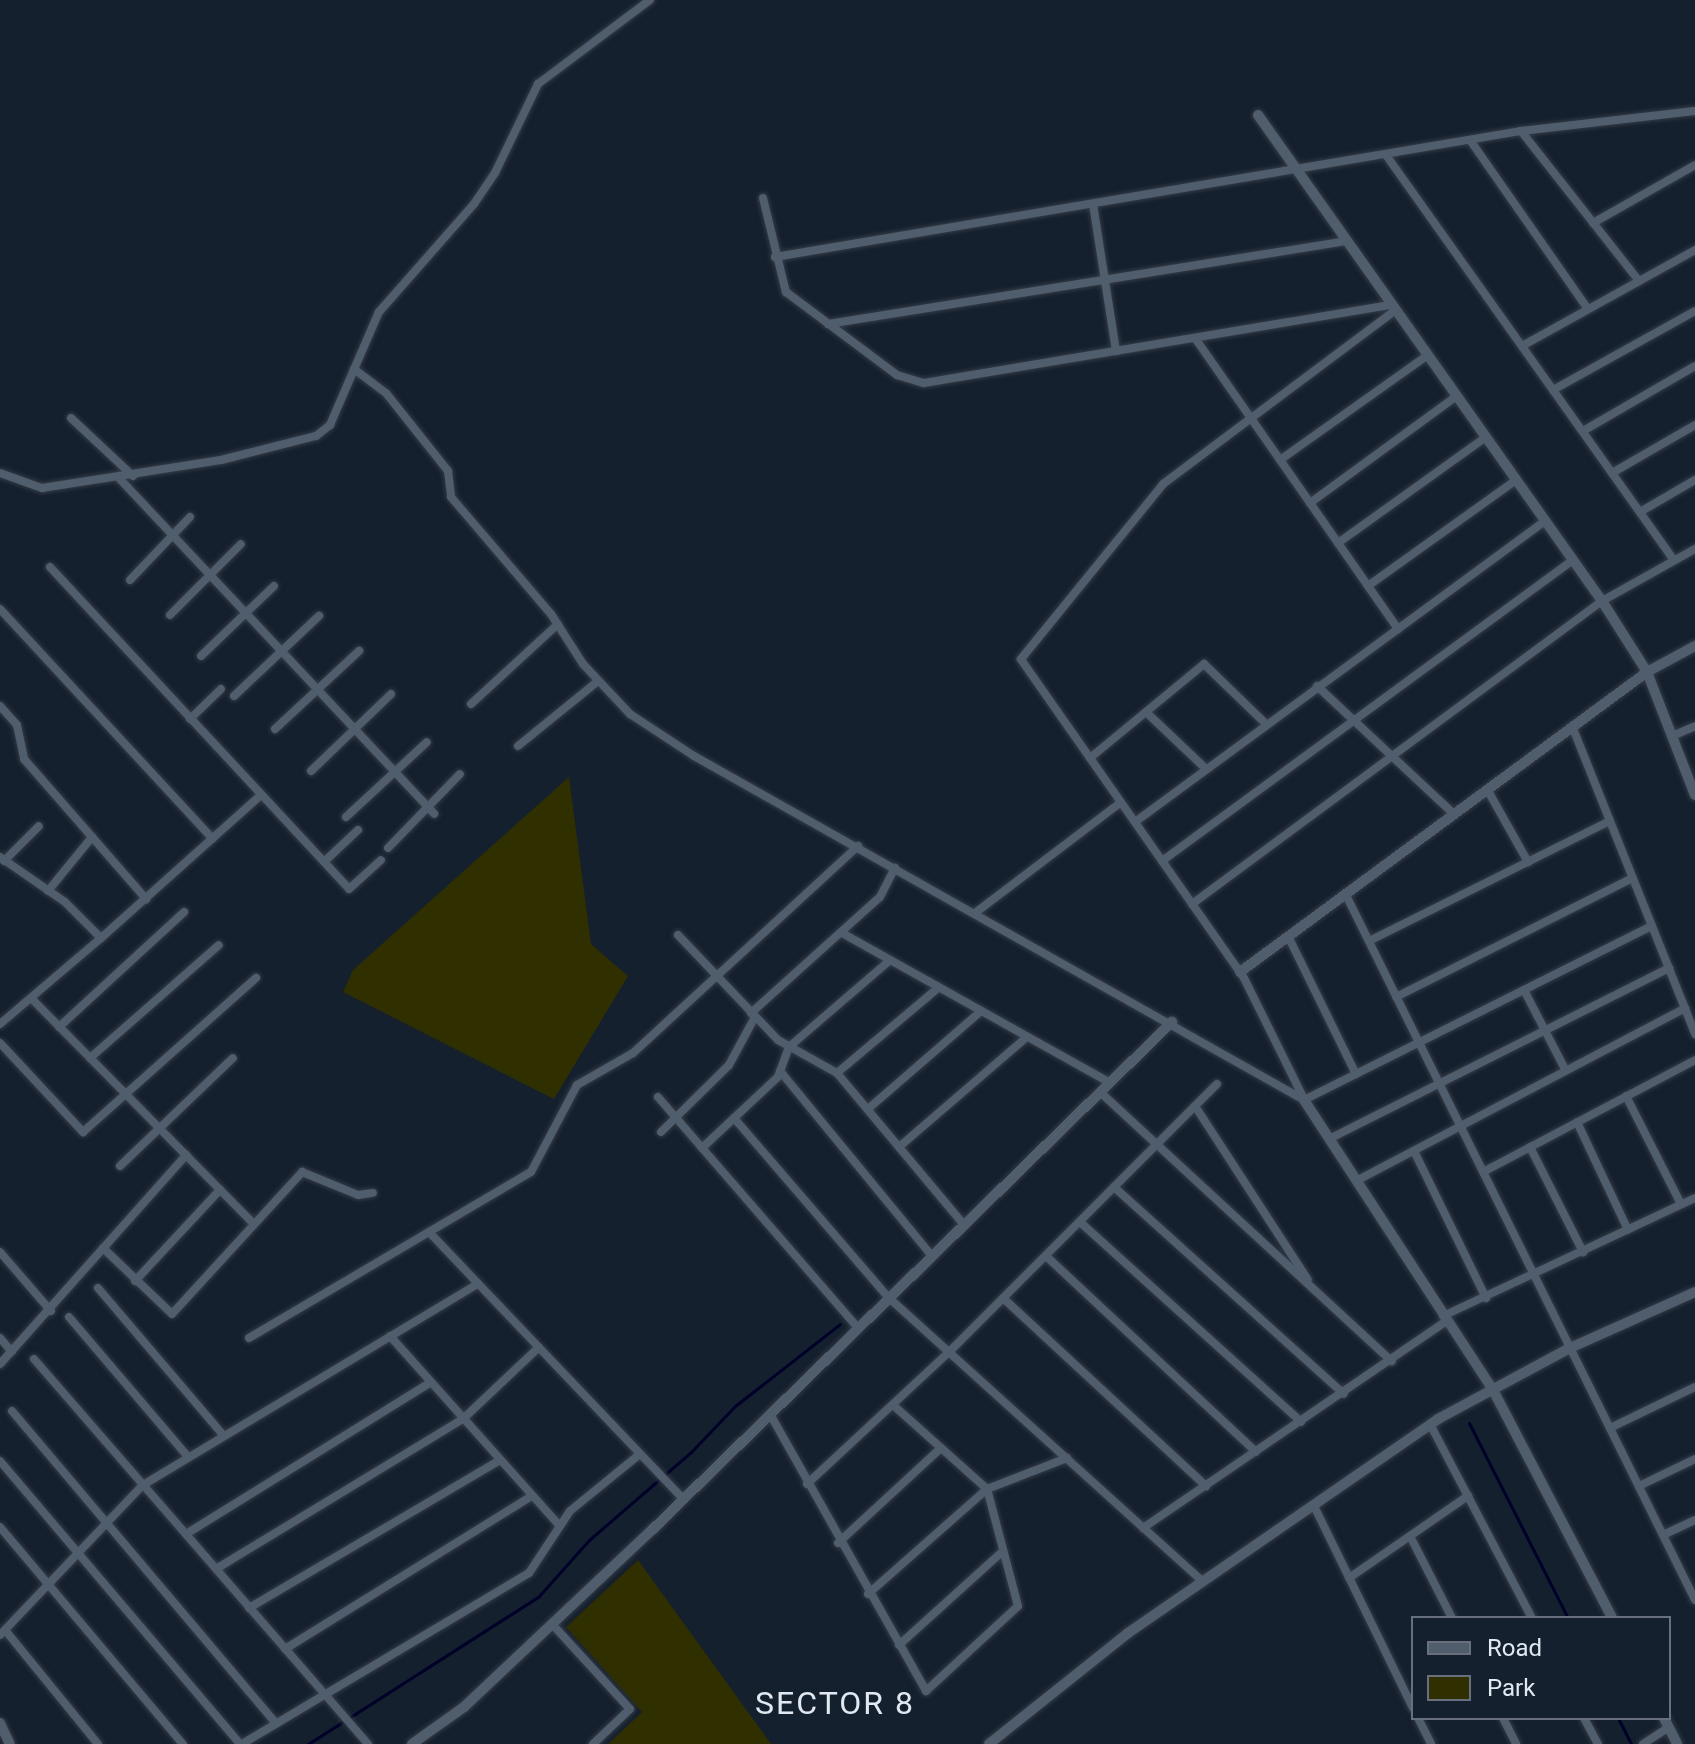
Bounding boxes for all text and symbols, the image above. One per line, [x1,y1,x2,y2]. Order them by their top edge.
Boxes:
legend [1411,1616,1671,1720]
text: Road [1487,1634,1542,1662]
text: Park [1487,1674,1535,1702]
district label: SECTOR 8 [755,1684,915,1722]

